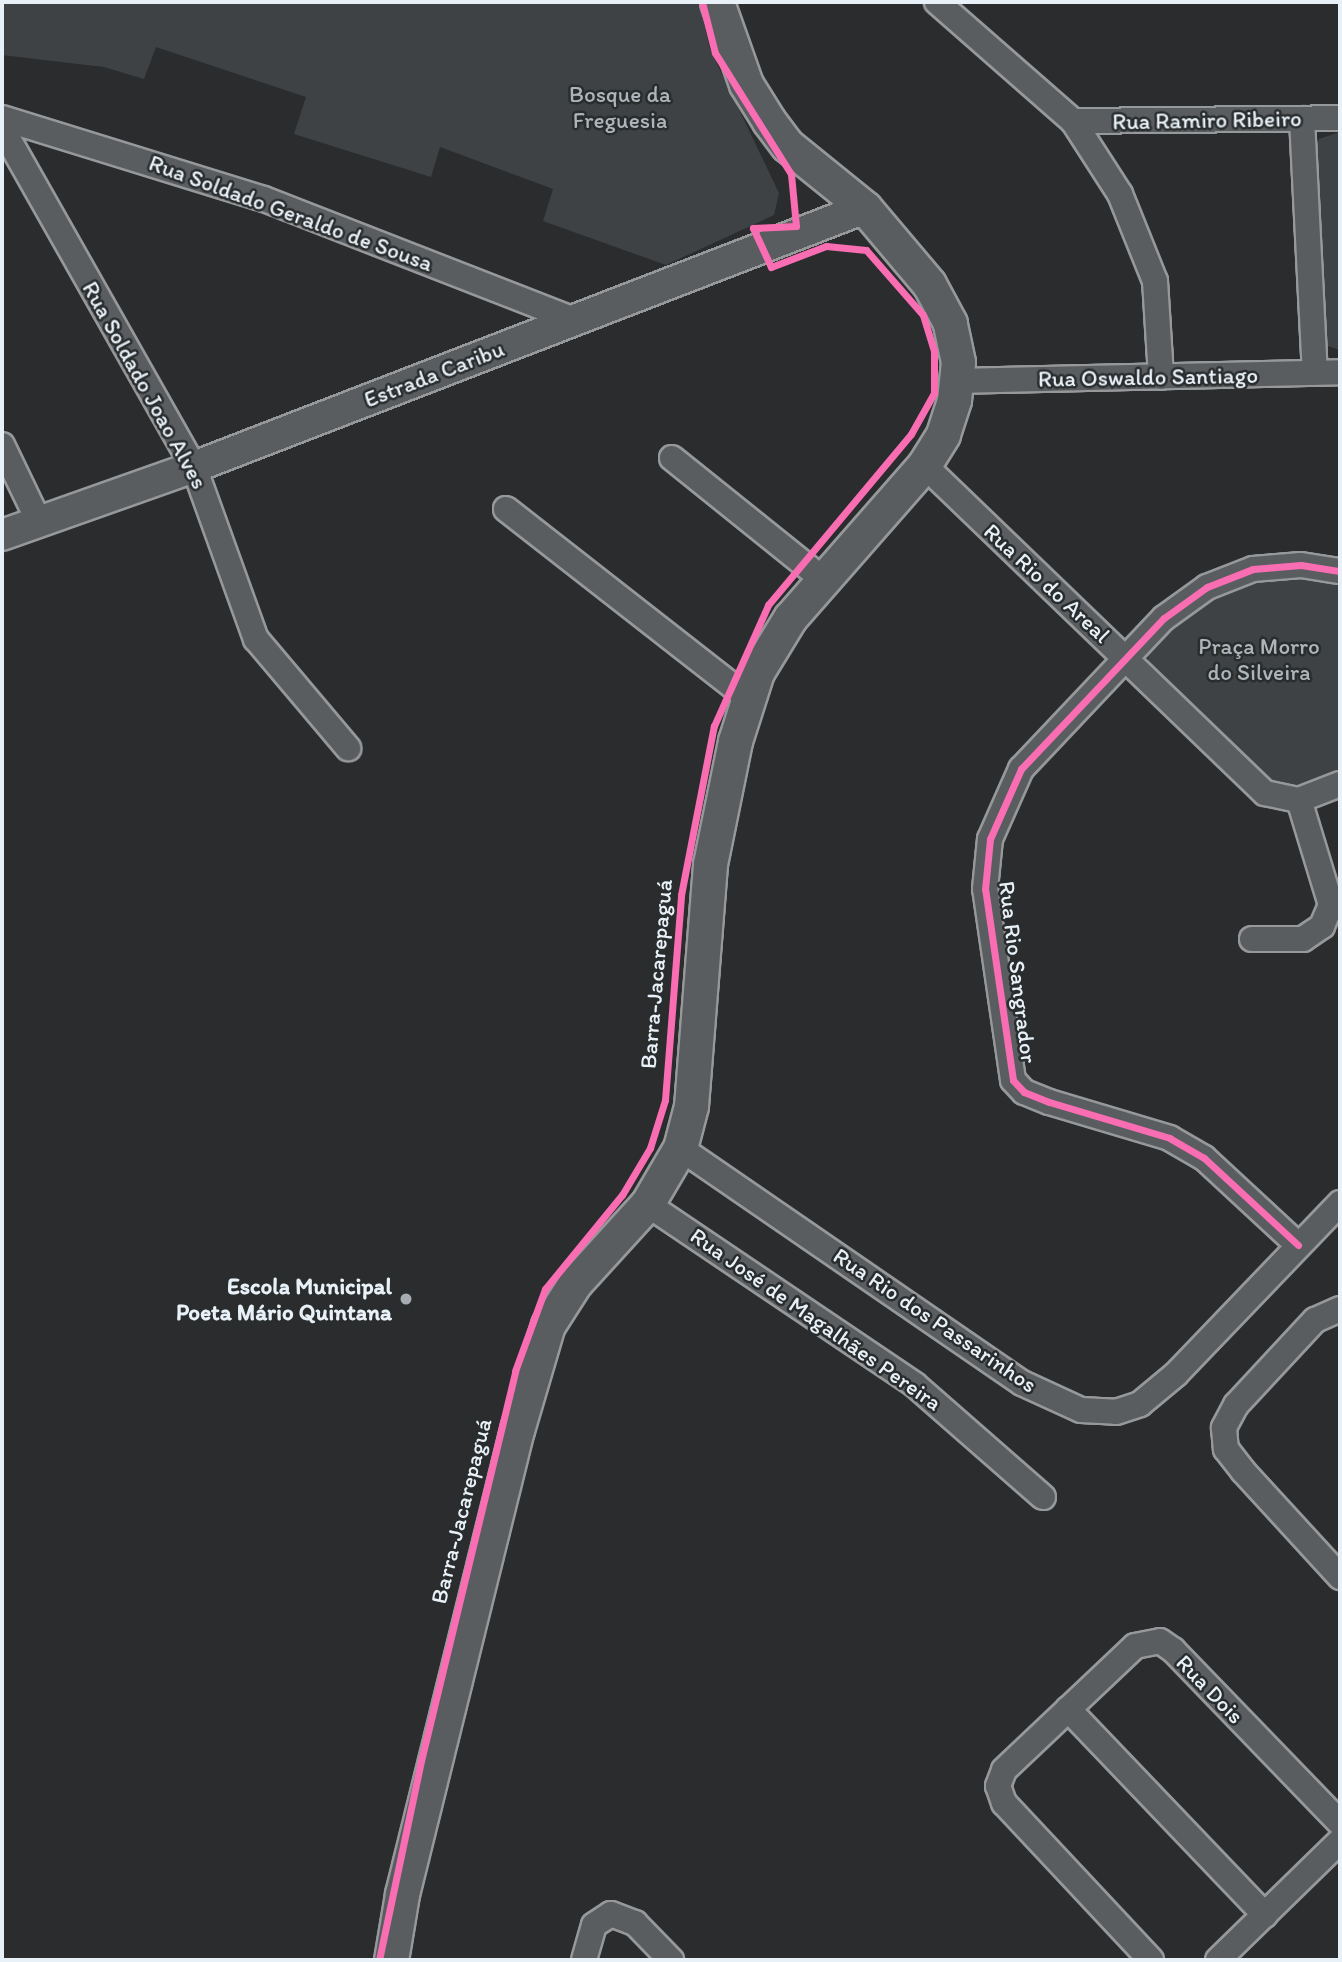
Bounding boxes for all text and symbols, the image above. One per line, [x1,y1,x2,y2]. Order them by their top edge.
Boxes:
park label: Bosque da Freguesia [569,80,671,134]
street label: Rua Ramiro Ribeiro [1112,105,1302,135]
street label: Rua Soldado Geraldo de Sousa [146,149,436,277]
street label: Rua Soldado Joao Alves [77,277,213,493]
street label: Estrada Caribu [360,335,508,413]
street label: Rua Oswaldo Santiago [1037,361,1259,393]
street label: Rua Rio do Areal [978,518,1116,648]
park label: Praça Morro do Silveira [1199,632,1319,686]
street label: Barra-Jacarepaguá [634,878,678,1070]
street label: Rua Rio Sangrador [993,880,1043,1064]
street label: Rua José de Magalhães Pereira [685,1221,947,1417]
street label: Rua Rio dos Passarinhos [829,1242,1041,1398]
place label: Escola Municipal Poeta Mário Quintana [175,1272,392,1326]
marker: Escola Municipal Poeta Mário Quintana [398,1291,414,1307]
street label: Barra-Jacarepaguá [425,1415,497,1607]
street label: Rua Dois [1170,1648,1250,1730]

